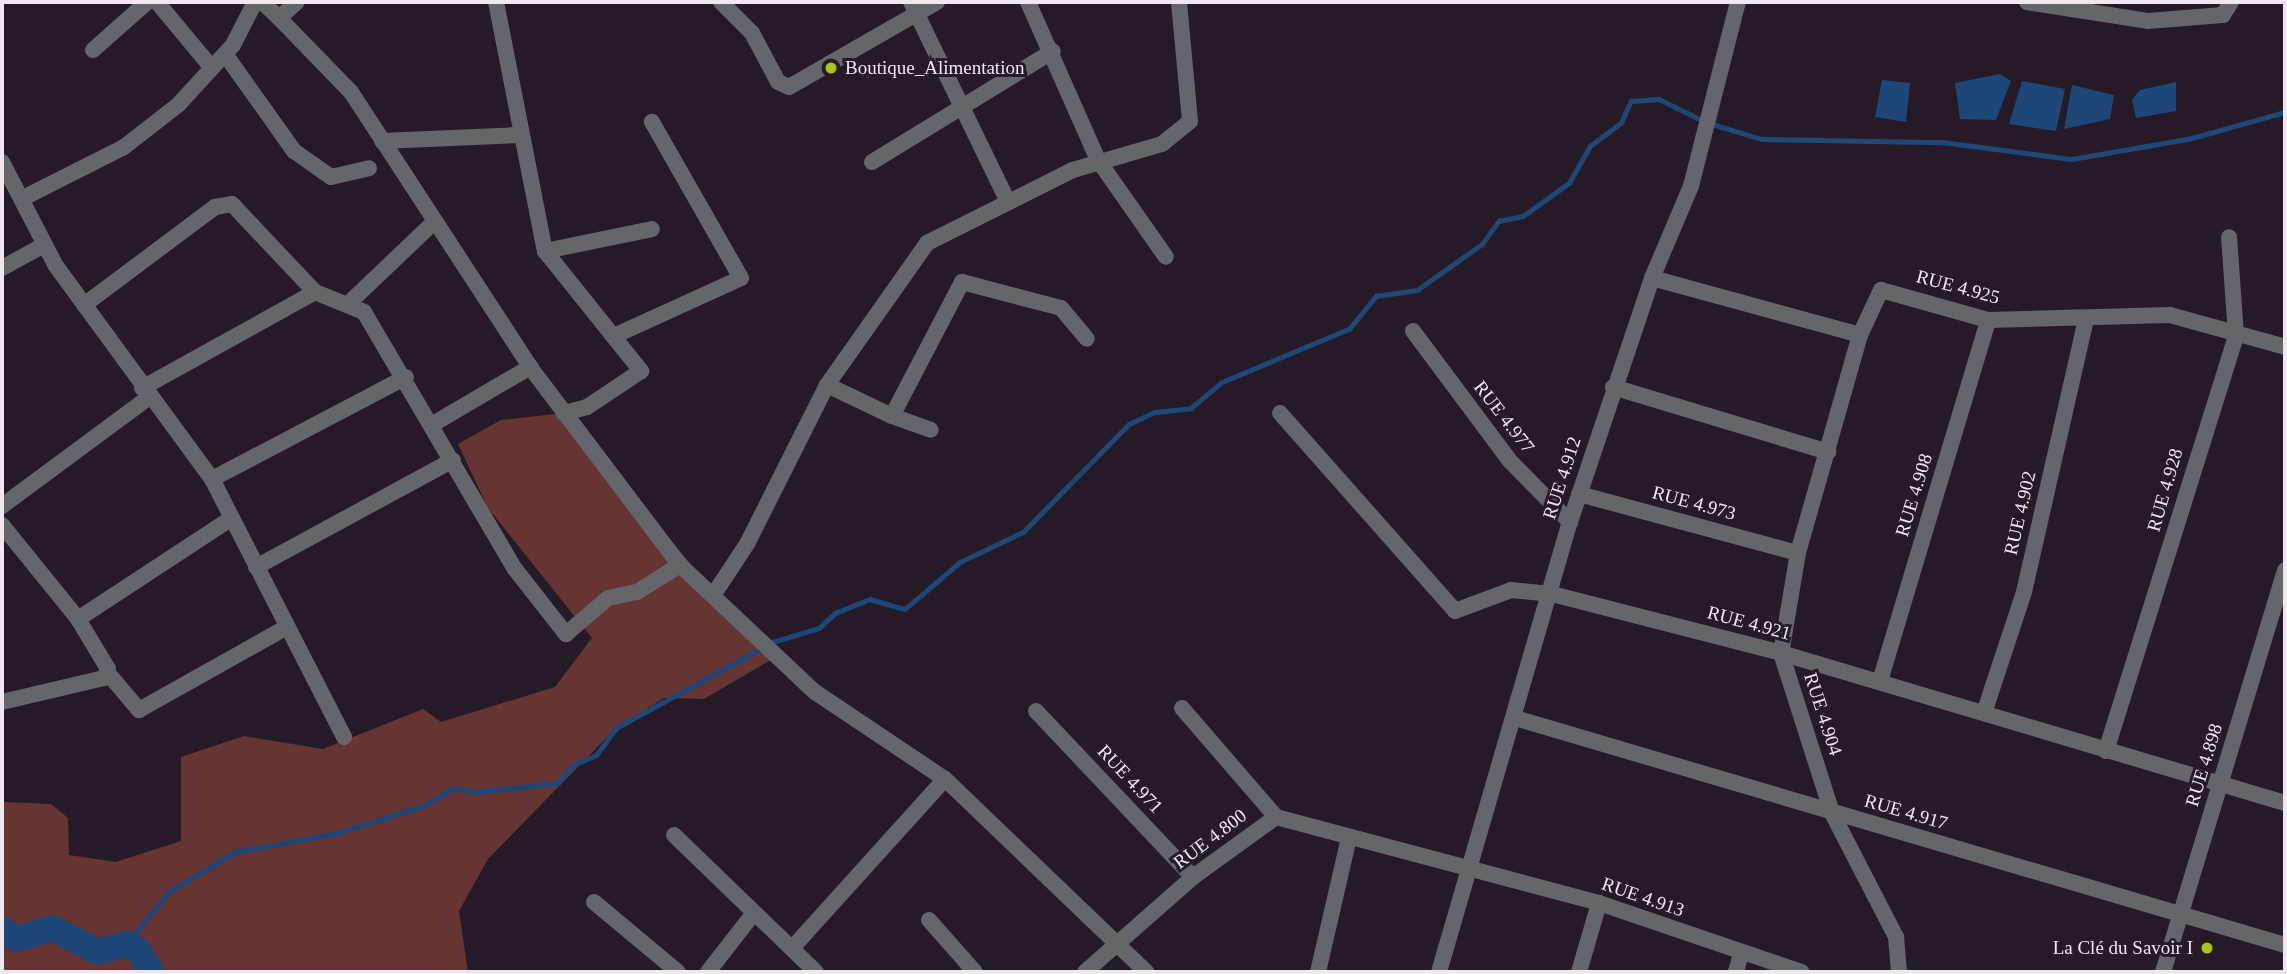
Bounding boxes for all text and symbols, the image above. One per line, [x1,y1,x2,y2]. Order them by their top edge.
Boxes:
place label: Boutique_Alimentation [845,57,1024,79]
marker: Boutique_Alimentation [823,60,839,76]
street label: RUE 4.925 [1914,265,2002,309]
street label: RUE 4.977 [1469,376,1539,458]
street label: RUE 4.912 [1538,434,1586,522]
street label: RUE 4.928 [2142,446,2188,534]
street label: RUE 4.908 [1891,451,1937,539]
street label: RUE 4.902 [1999,469,2041,557]
street label: RUE 4.973 [1650,481,1738,525]
street label: RUE 4.921 [1705,601,1793,645]
street label: RUE 4.904 [1799,670,1847,758]
street label: RUE 4.898 [2181,721,2227,809]
street label: RUE 4.971 [1093,740,1167,818]
street label: RUE 4.917 [1862,789,1950,835]
street label: RUE 4.800 [1169,804,1251,874]
street label: RUE 4.913 [1599,872,1687,922]
place label: La Clé du Savoir I [2053,937,2193,959]
marker: La Clé du Savoir I [2199,940,2215,956]

